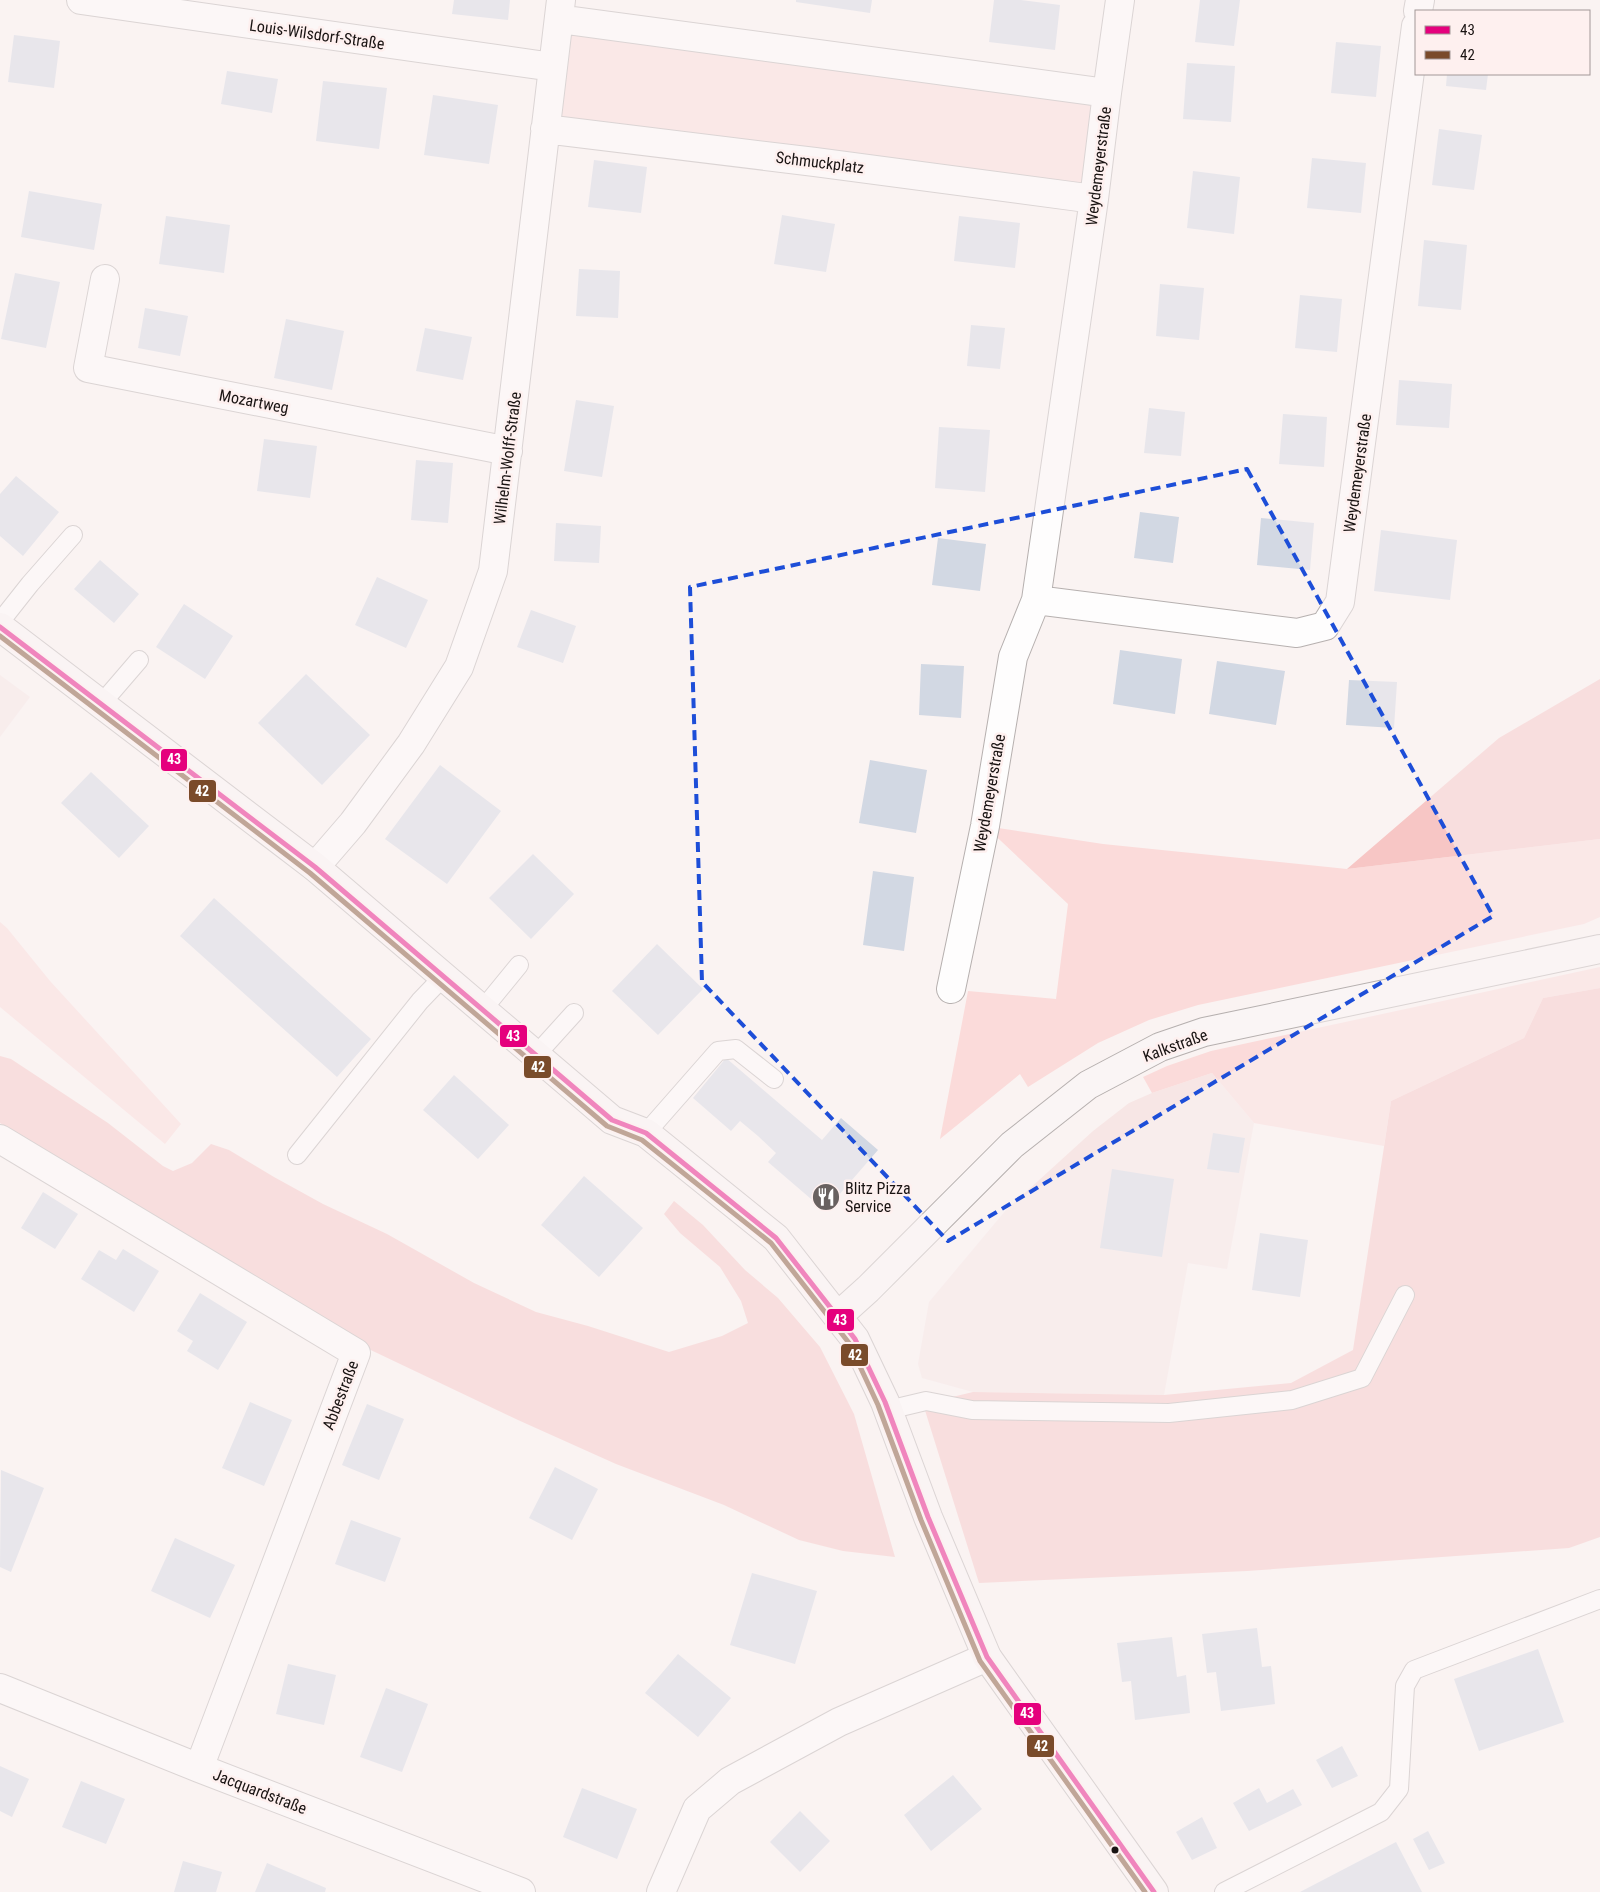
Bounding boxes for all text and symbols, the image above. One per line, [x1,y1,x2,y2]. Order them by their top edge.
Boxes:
legend [1415,10,1590,75]
street label: Louis-Wilsdorf-Straße [248,16,386,53]
text: 43 [1460,21,1475,39]
text: 42 [1460,46,1475,64]
street label: Weydemeyerstraße [1082,105,1115,227]
street label: Schmuckplatz [775,148,865,177]
street label: Mozartweg [218,385,290,418]
street label: Wilhelm-Wolff-Straße [490,391,525,525]
street label: Weydemeyerstraße [1340,412,1375,534]
street label: Weydemeyerstraße [970,732,1009,854]
line badge: 43 [160,748,188,772]
text: 43 [167,751,181,767]
line badge: 42 [188,779,217,803]
text: 42 [195,783,209,799]
line badge: 43 [499,1024,528,1048]
street label: Kalkstraße [1140,1025,1210,1066]
text: 43 [506,1028,520,1044]
line badge: 42 [523,1055,552,1079]
text: 42 [531,1059,545,1075]
place label: Blitz Pizza Service [845,1179,911,1216]
restaurant icon: Blitz Pizza Service [811,1182,841,1212]
line badge: 43 [826,1308,855,1332]
text: 43 [833,1312,847,1328]
line badge: 42 [840,1343,869,1367]
text: 42 [848,1347,862,1363]
street label: Abbestraße [319,1358,362,1432]
line badge: 43 [1013,1702,1042,1726]
text: 43 [1020,1705,1034,1721]
line badge: 42 [1026,1734,1055,1758]
text: 42 [1034,1738,1048,1754]
street label: Jacquardstraße [210,1765,309,1818]
unlabelled marker [1110,1845,1120,1855]

